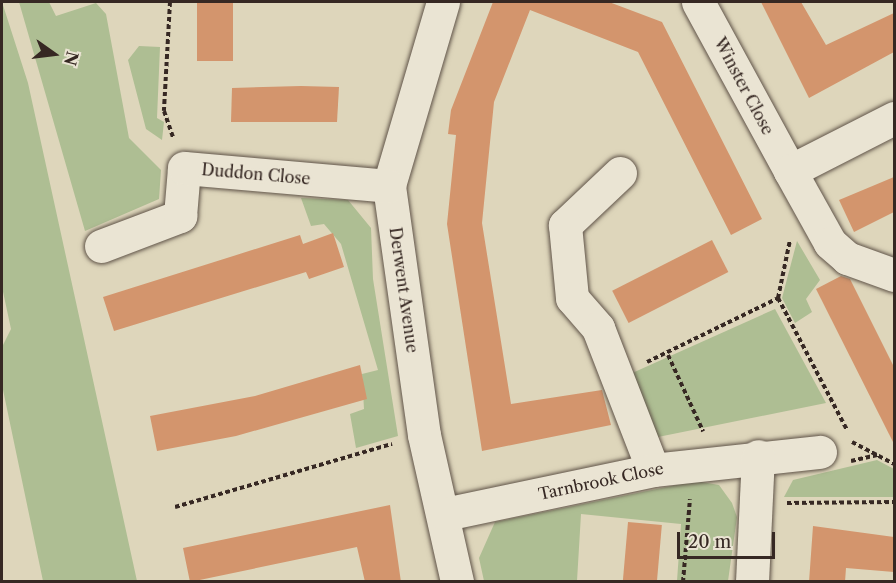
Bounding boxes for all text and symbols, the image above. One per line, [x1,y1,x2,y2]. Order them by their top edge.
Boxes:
north arrow [24,24,84,84]
street label: Winster Close [710,34,778,138]
text: N [60,49,83,68]
street label: Duddon Close [201,160,311,188]
street label: Derwent Avenue [386,226,422,354]
street label: Tarnbrook Close [537,458,665,504]
scale bar [680,520,778,558]
text: 20 m [688,531,731,553]

